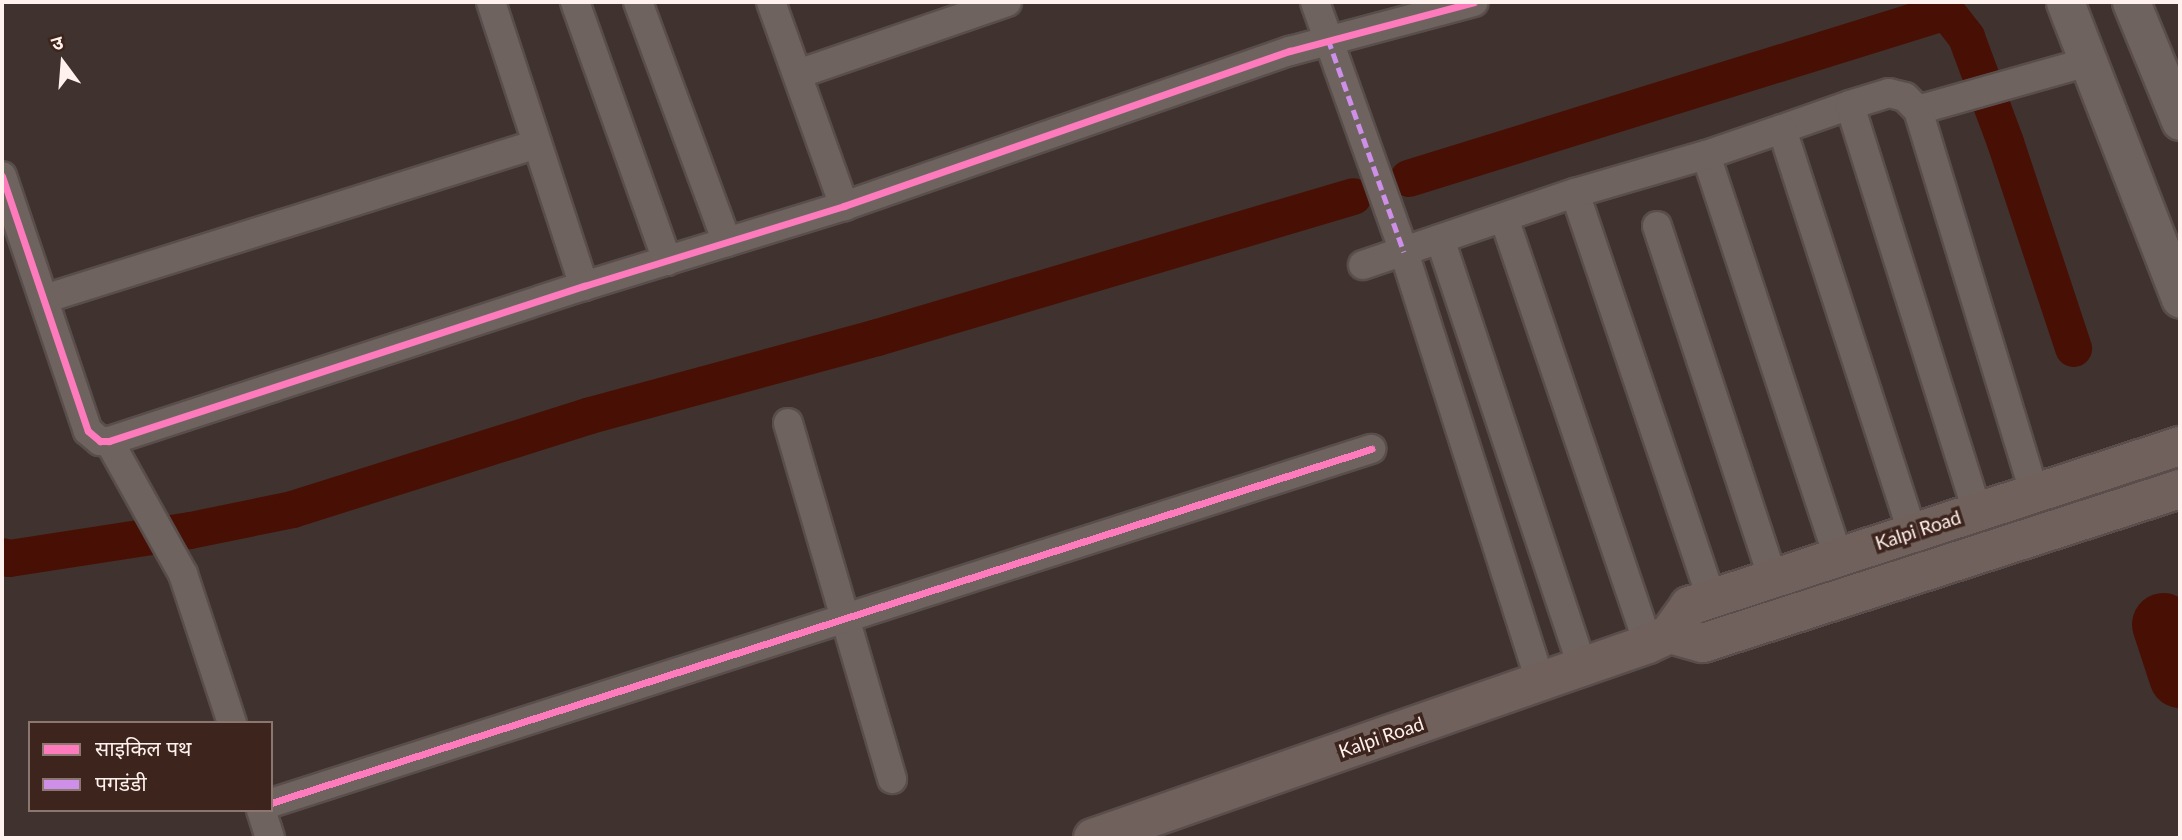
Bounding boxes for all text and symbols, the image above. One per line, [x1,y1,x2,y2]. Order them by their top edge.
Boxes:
north arrow [28,28,98,98]
text: उ [49,30,66,55]
street label: Kalpi Road [1872,505,1964,555]
street label: Kalpi Road [1335,712,1427,762]
legend [28,721,273,812]
text: साइकिल पथ [95,735,191,760]
text: पगडंडी [95,770,147,795]

